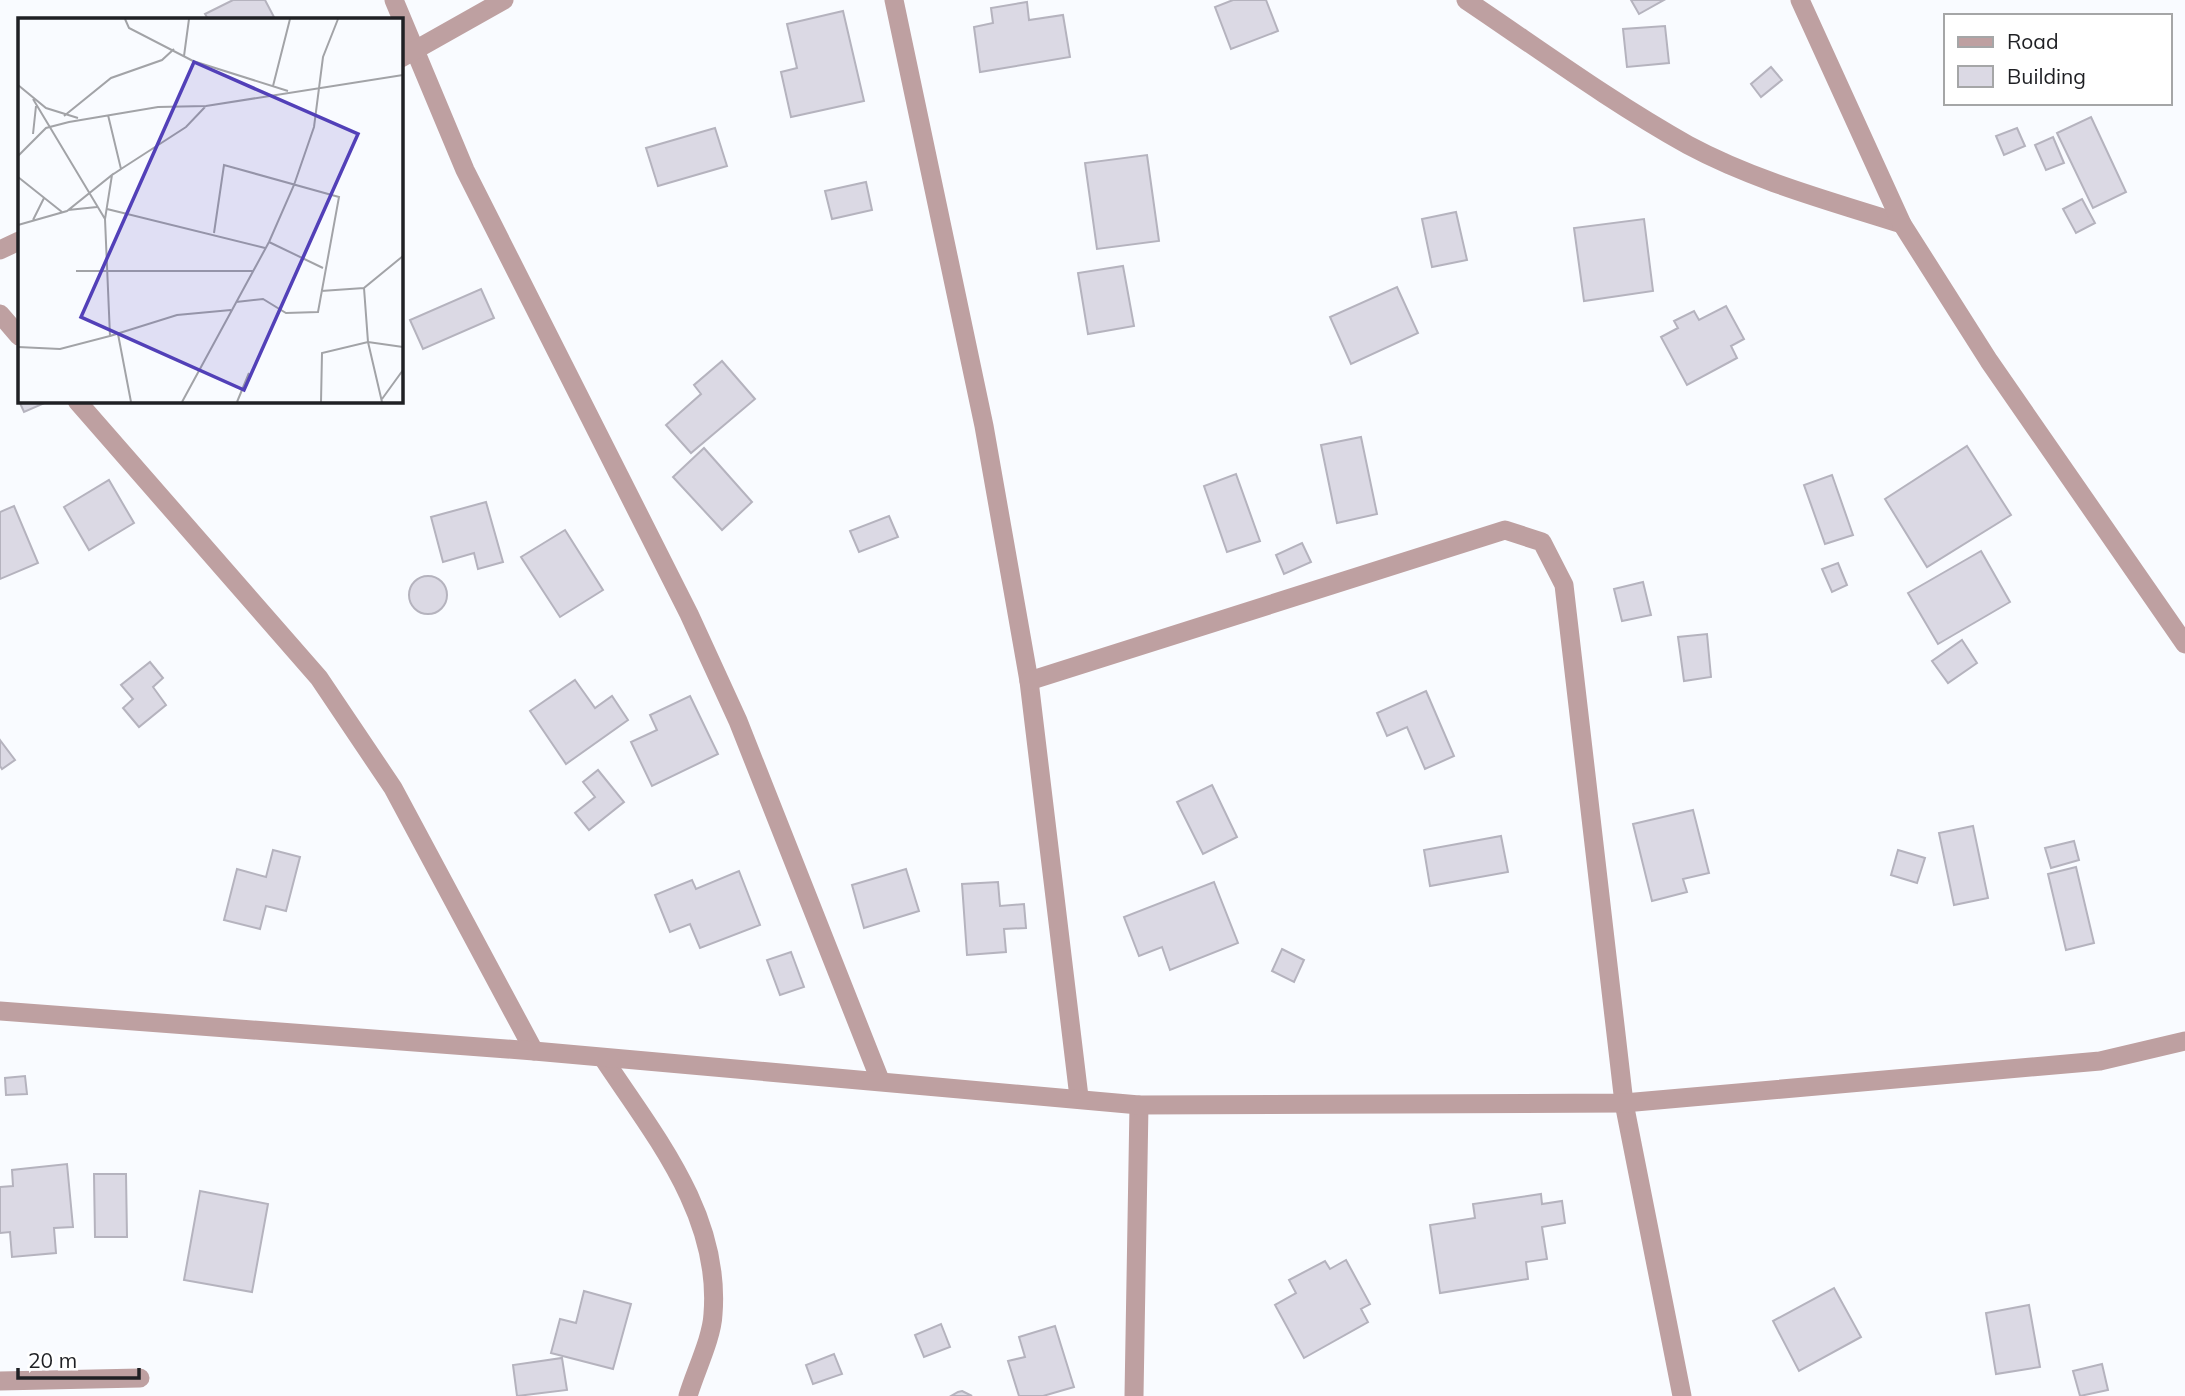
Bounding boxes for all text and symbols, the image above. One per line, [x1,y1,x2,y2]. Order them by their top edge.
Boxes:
legend [1944,14,2171,105]
inset map [18,18,402,402]
text: Road [2007,28,2058,54]
text: Building [2007,63,2086,89]
scale bar [18,1336,138,1380]
text: 20 m [28,1347,77,1373]

